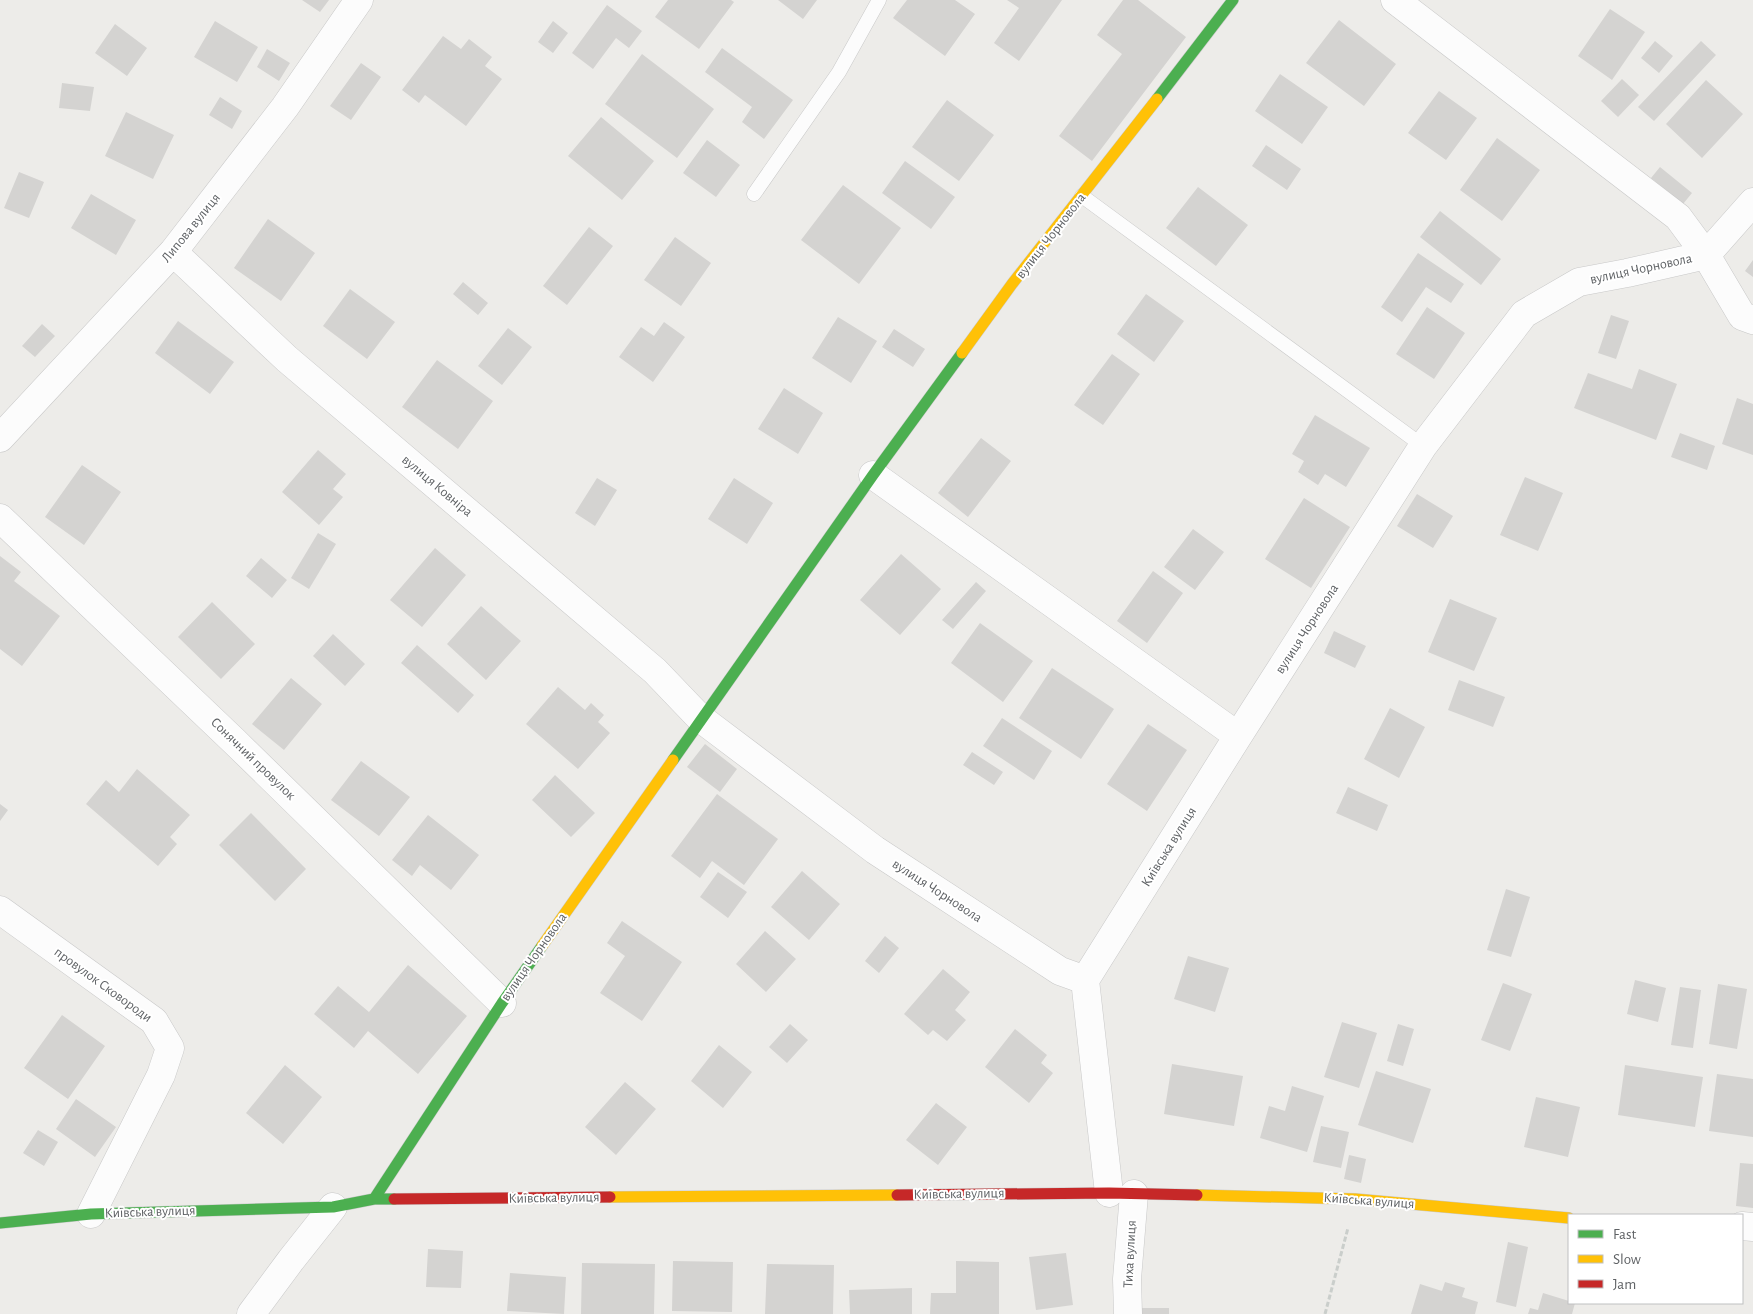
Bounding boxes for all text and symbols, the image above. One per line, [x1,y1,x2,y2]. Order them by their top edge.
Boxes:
street label: вулиця Чорновола [1013,190,1089,281]
street label: Липова вулиця [159,191,223,265]
street label: вулиця Чорновола [1589,251,1694,287]
street label: вулиця Ковніра [399,453,475,520]
street label: вулиця Чорновола [1273,581,1342,676]
street label: Сонячний провулок [208,715,298,803]
street label: Київська вулиця [1139,805,1199,889]
street label: вулиця Чорновола [890,857,985,926]
street label: вулиця Чорновола [498,910,570,1004]
street label: провулок Сковороди [52,945,154,1025]
street label: Київська вулиця [913,1186,1005,1202]
street label: Київська вулиця [508,1190,600,1206]
street label: Київська вулиця [1323,1191,1415,1211]
street label: Київська вулиця [104,1203,196,1221]
legend [1568,1214,1743,1304]
street label: Тиха вулиця [1121,1220,1139,1288]
text: Fast [1613,1227,1637,1242]
text: Slow [1613,1252,1641,1267]
text: Jam [1613,1277,1636,1292]

